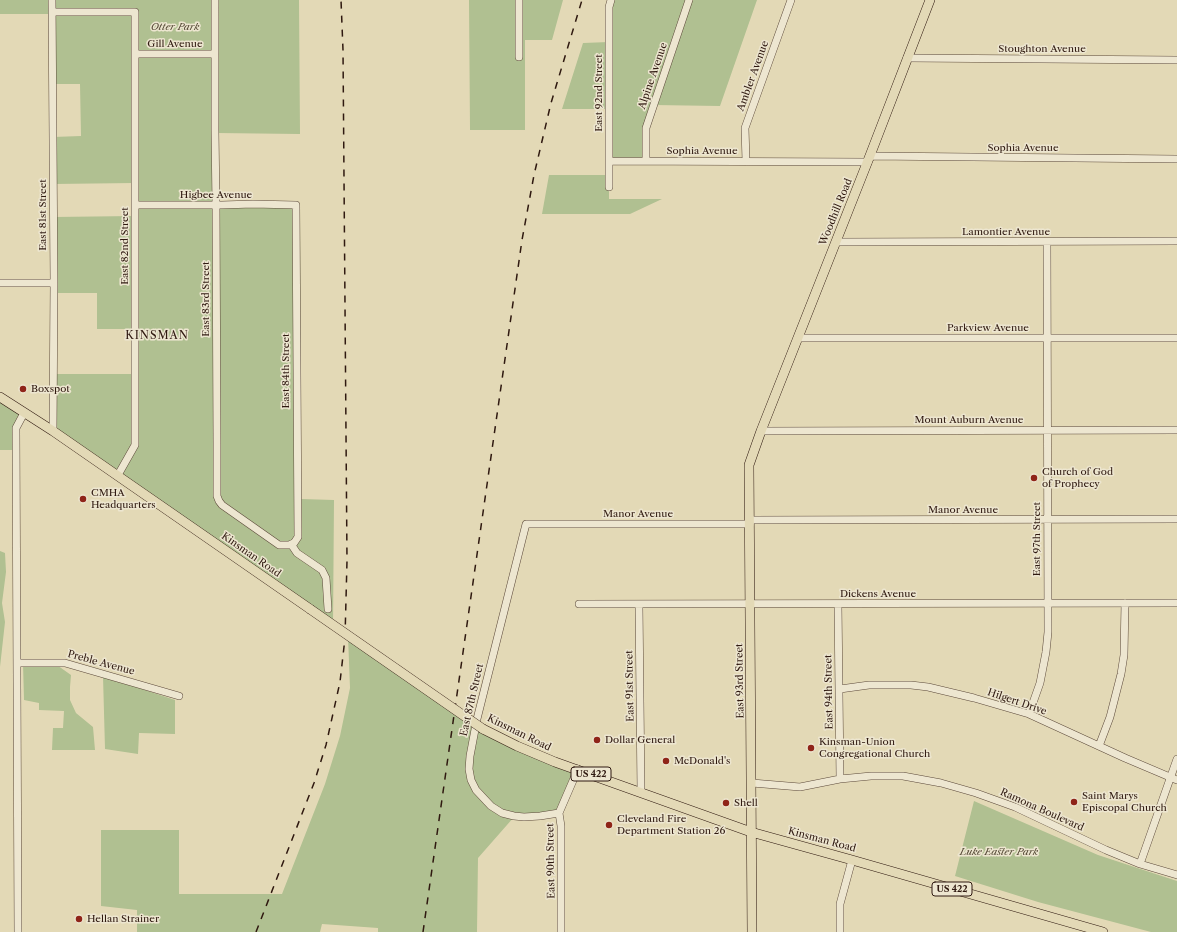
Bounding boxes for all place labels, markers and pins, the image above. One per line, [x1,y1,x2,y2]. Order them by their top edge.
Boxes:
place label: Boxspot [31,383,70,395]
marker: Boxspot [18,384,28,394]
place label: Church of God of Prophecy [1042,466,1113,490]
marker: Church of God of Prophecy [1029,473,1039,483]
place label: CMHA Headquarters [91,487,156,510]
marker: CMHA Headquarters [78,494,88,504]
place label: Dollar General [605,734,675,746]
marker: Dollar General [592,735,602,745]
place label: Kinsman-Union Congregational Church [819,736,930,760]
marker: Kinsman-Union Congregational Church [806,743,816,753]
place label: McDonald's [674,755,730,767]
marker: McDonald's [661,756,671,766]
place label: Saint Marys Episcopal Church [1082,790,1167,814]
place label: Shell [734,797,758,809]
marker: Saint Marys Episcopal Church [1069,797,1079,807]
marker: Shell [721,798,731,808]
place label: Cleveland Fire Department Station 26 [617,813,725,836]
marker: Cleveland Fire Department Station 26 [604,820,614,830]
place label: Hellan Strainer [87,913,159,925]
marker: Hellan Strainer [74,914,84,924]

